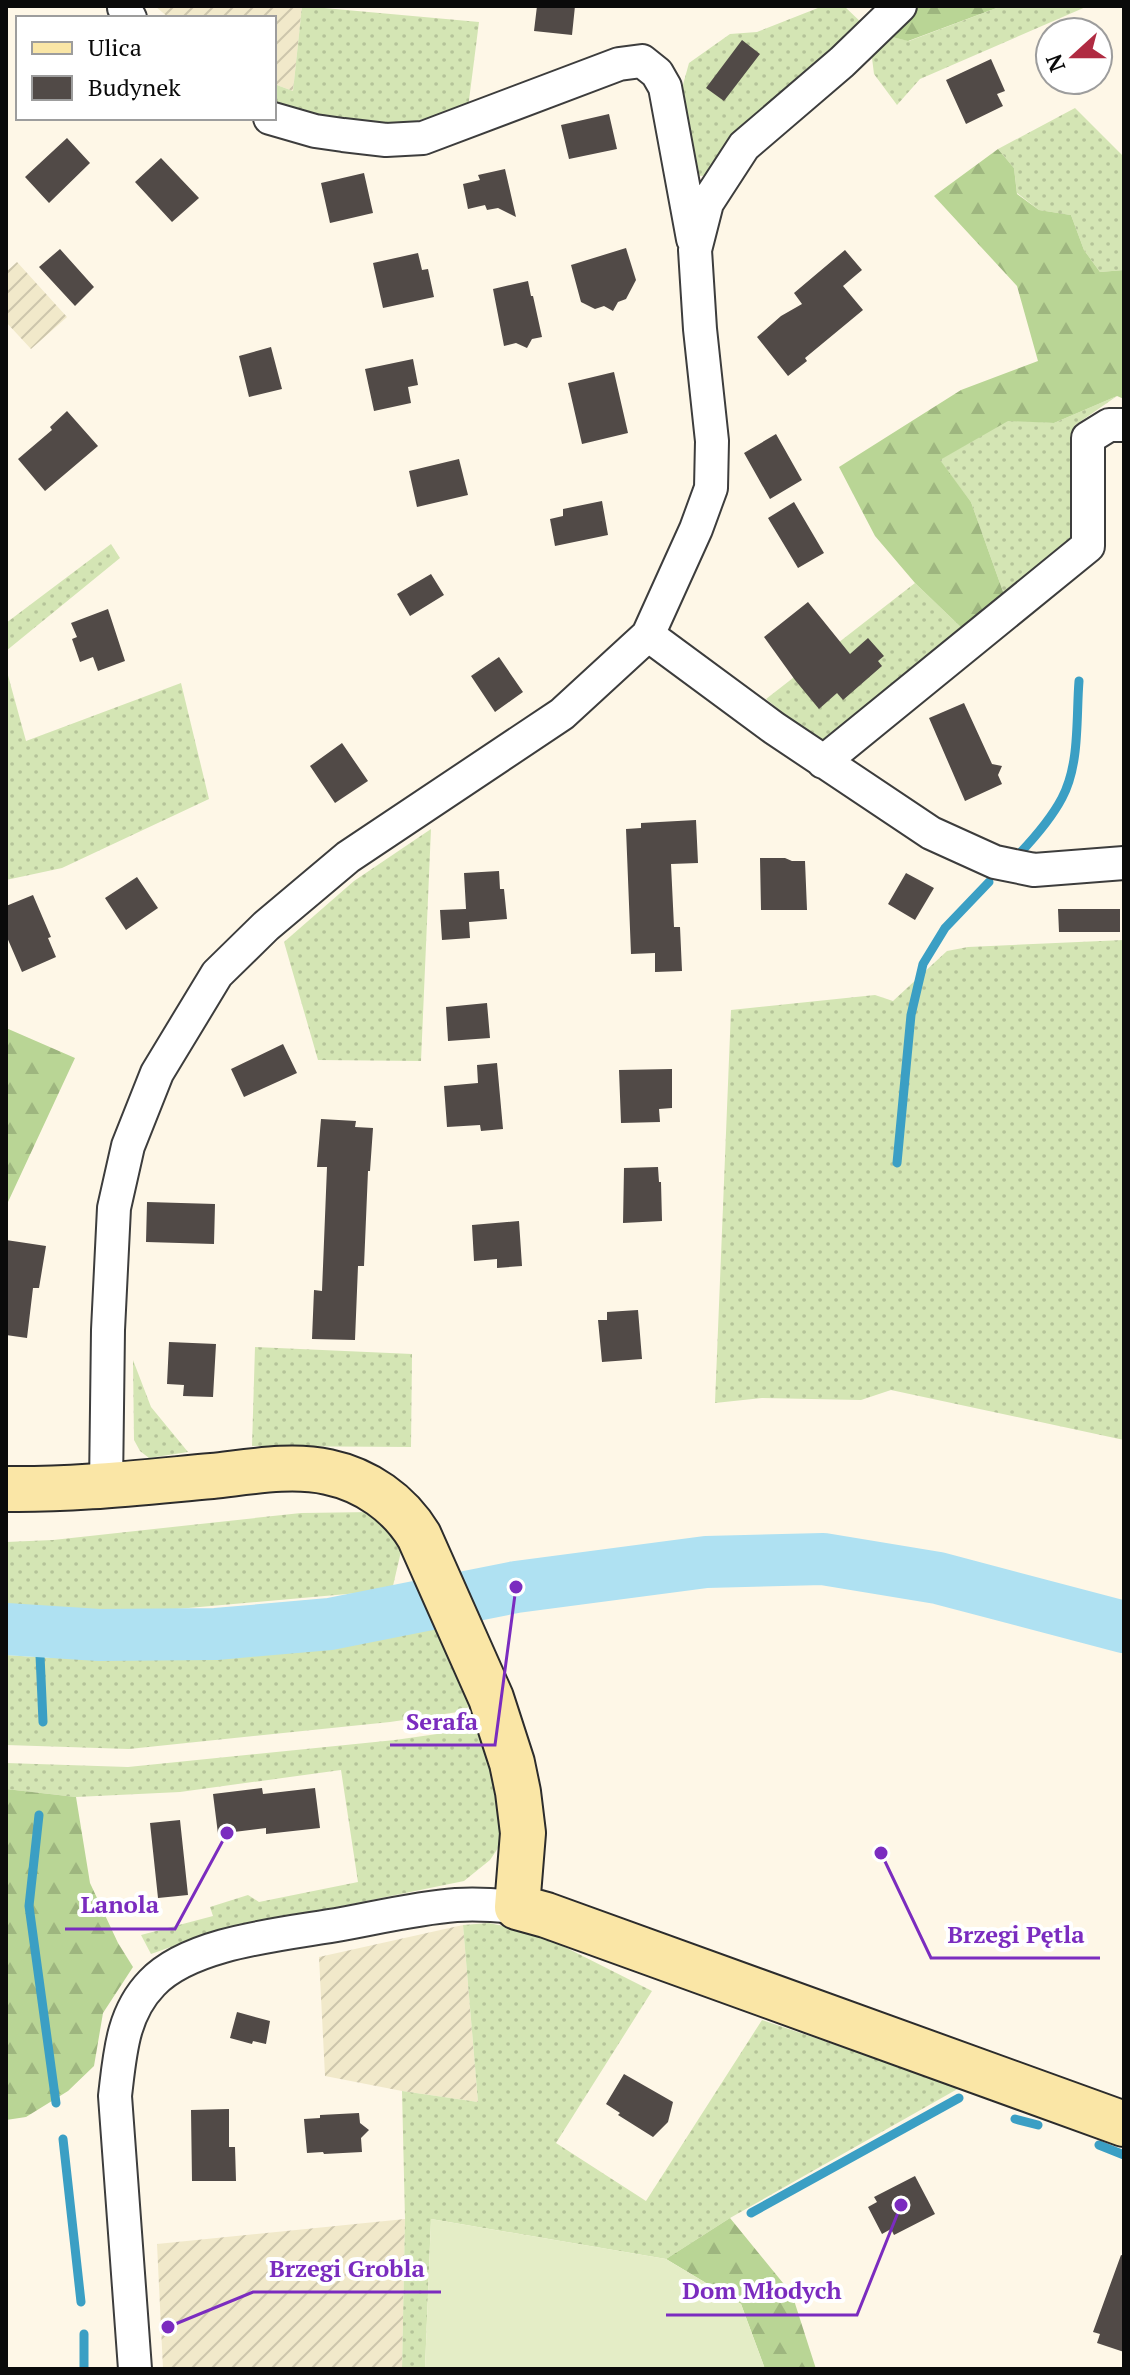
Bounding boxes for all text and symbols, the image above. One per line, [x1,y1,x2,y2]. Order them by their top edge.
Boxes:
legend [16,16,276,120]
north arrow [1034,16,1114,96]
text: Ulica [88,31,142,63]
text: N [1038,50,1071,76]
text: Budynek [88,71,181,103]
callout: Serafa [390,1697,495,1745]
text: Serafa [406,1705,479,1737]
callout: Lanola [65,1881,175,1929]
text: Lanola [81,1888,160,1920]
callout: Brzegi Pętla [931,1910,1100,1958]
text: Brzegi Pętla [947,1918,1085,1950]
callout: Brzegi Grobla [253,2244,441,2292]
text: Brzegi Grobla [269,2252,425,2284]
callout: Dom Młodych [666,2267,857,2315]
text: Dom Młodych [682,2274,842,2306]

